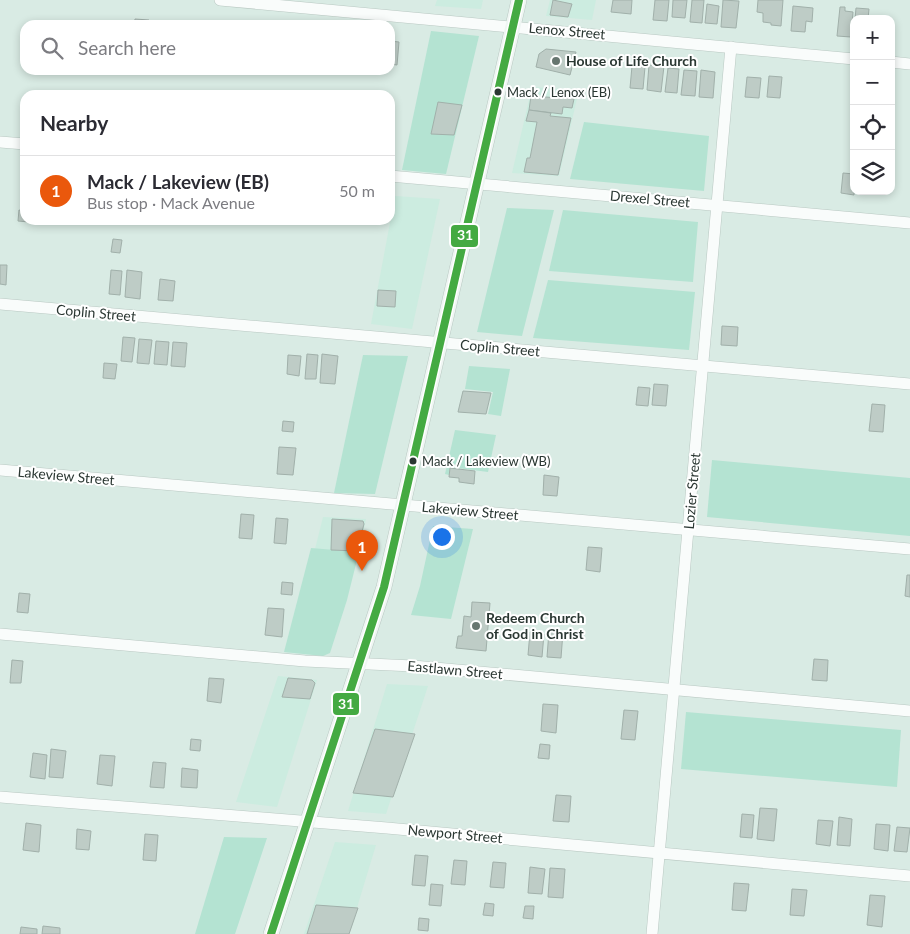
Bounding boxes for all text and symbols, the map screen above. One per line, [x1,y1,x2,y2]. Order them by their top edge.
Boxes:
map controls [850,15,895,195]
button: + [850,15,895,60]
street label: Lenox Street [528,19,606,42]
search box [20,20,395,75]
icon: search [38,34,66,62]
text: Search here [78,36,176,59]
place label: House of Life Church [566,52,697,69]
marker: House of Life Church [550,55,562,67]
button: − [850,60,895,105]
place label: Mack / Lenox (EB) [507,84,611,100]
marker: Mack / Lenox (EB) [493,87,503,97]
button: locate [850,105,895,150]
text: Nearby [40,110,108,135]
button: layers [850,150,895,195]
text: Mack / Lakeview (EB) [87,170,269,193]
text: 1 [51,181,61,200]
text: 50 m [339,181,375,200]
street label: Drexel Street [609,187,691,210]
text: Bus stop · Mack Avenue [87,193,255,212]
line badge: 31 [450,224,479,248]
text: 31 [457,226,473,243]
street label: Coplin Street [55,301,137,324]
street label: Coplin Street [459,336,541,359]
street label: Lozier Street [680,452,703,530]
place label: Mack / Lakeview (WB) [422,453,550,469]
marker: Mack / Lakeview (WB) [408,456,418,466]
street label: Lakeview Street [17,463,115,488]
street label: Lakeview Street [421,498,519,523]
your location [429,524,455,550]
pin: 1 [346,530,378,571]
place label: Redeem Church of God in Christ [486,609,585,642]
marker: Redeem Church of God in Christ [470,620,482,632]
street label: Eastlawn Street [407,657,503,682]
line badge: 31 [332,692,360,716]
text: 31 [338,695,354,712]
street label: Newport Street [407,821,503,846]

